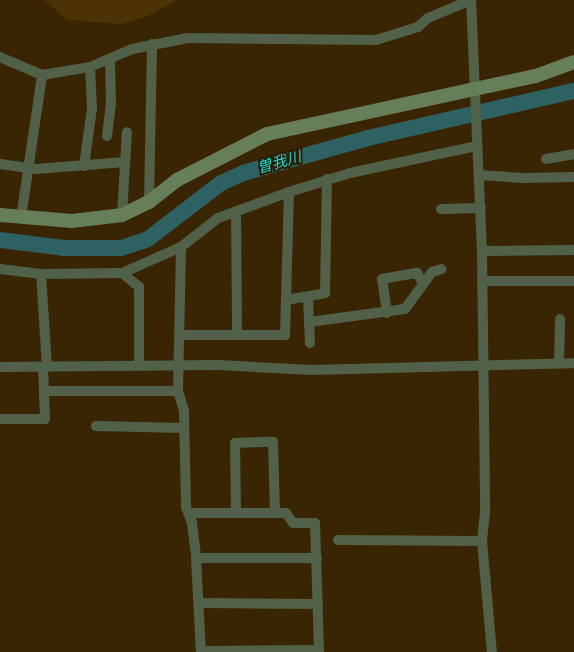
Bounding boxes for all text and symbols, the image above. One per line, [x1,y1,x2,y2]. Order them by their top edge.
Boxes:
water label: 曽我川 [255,147,303,177]

